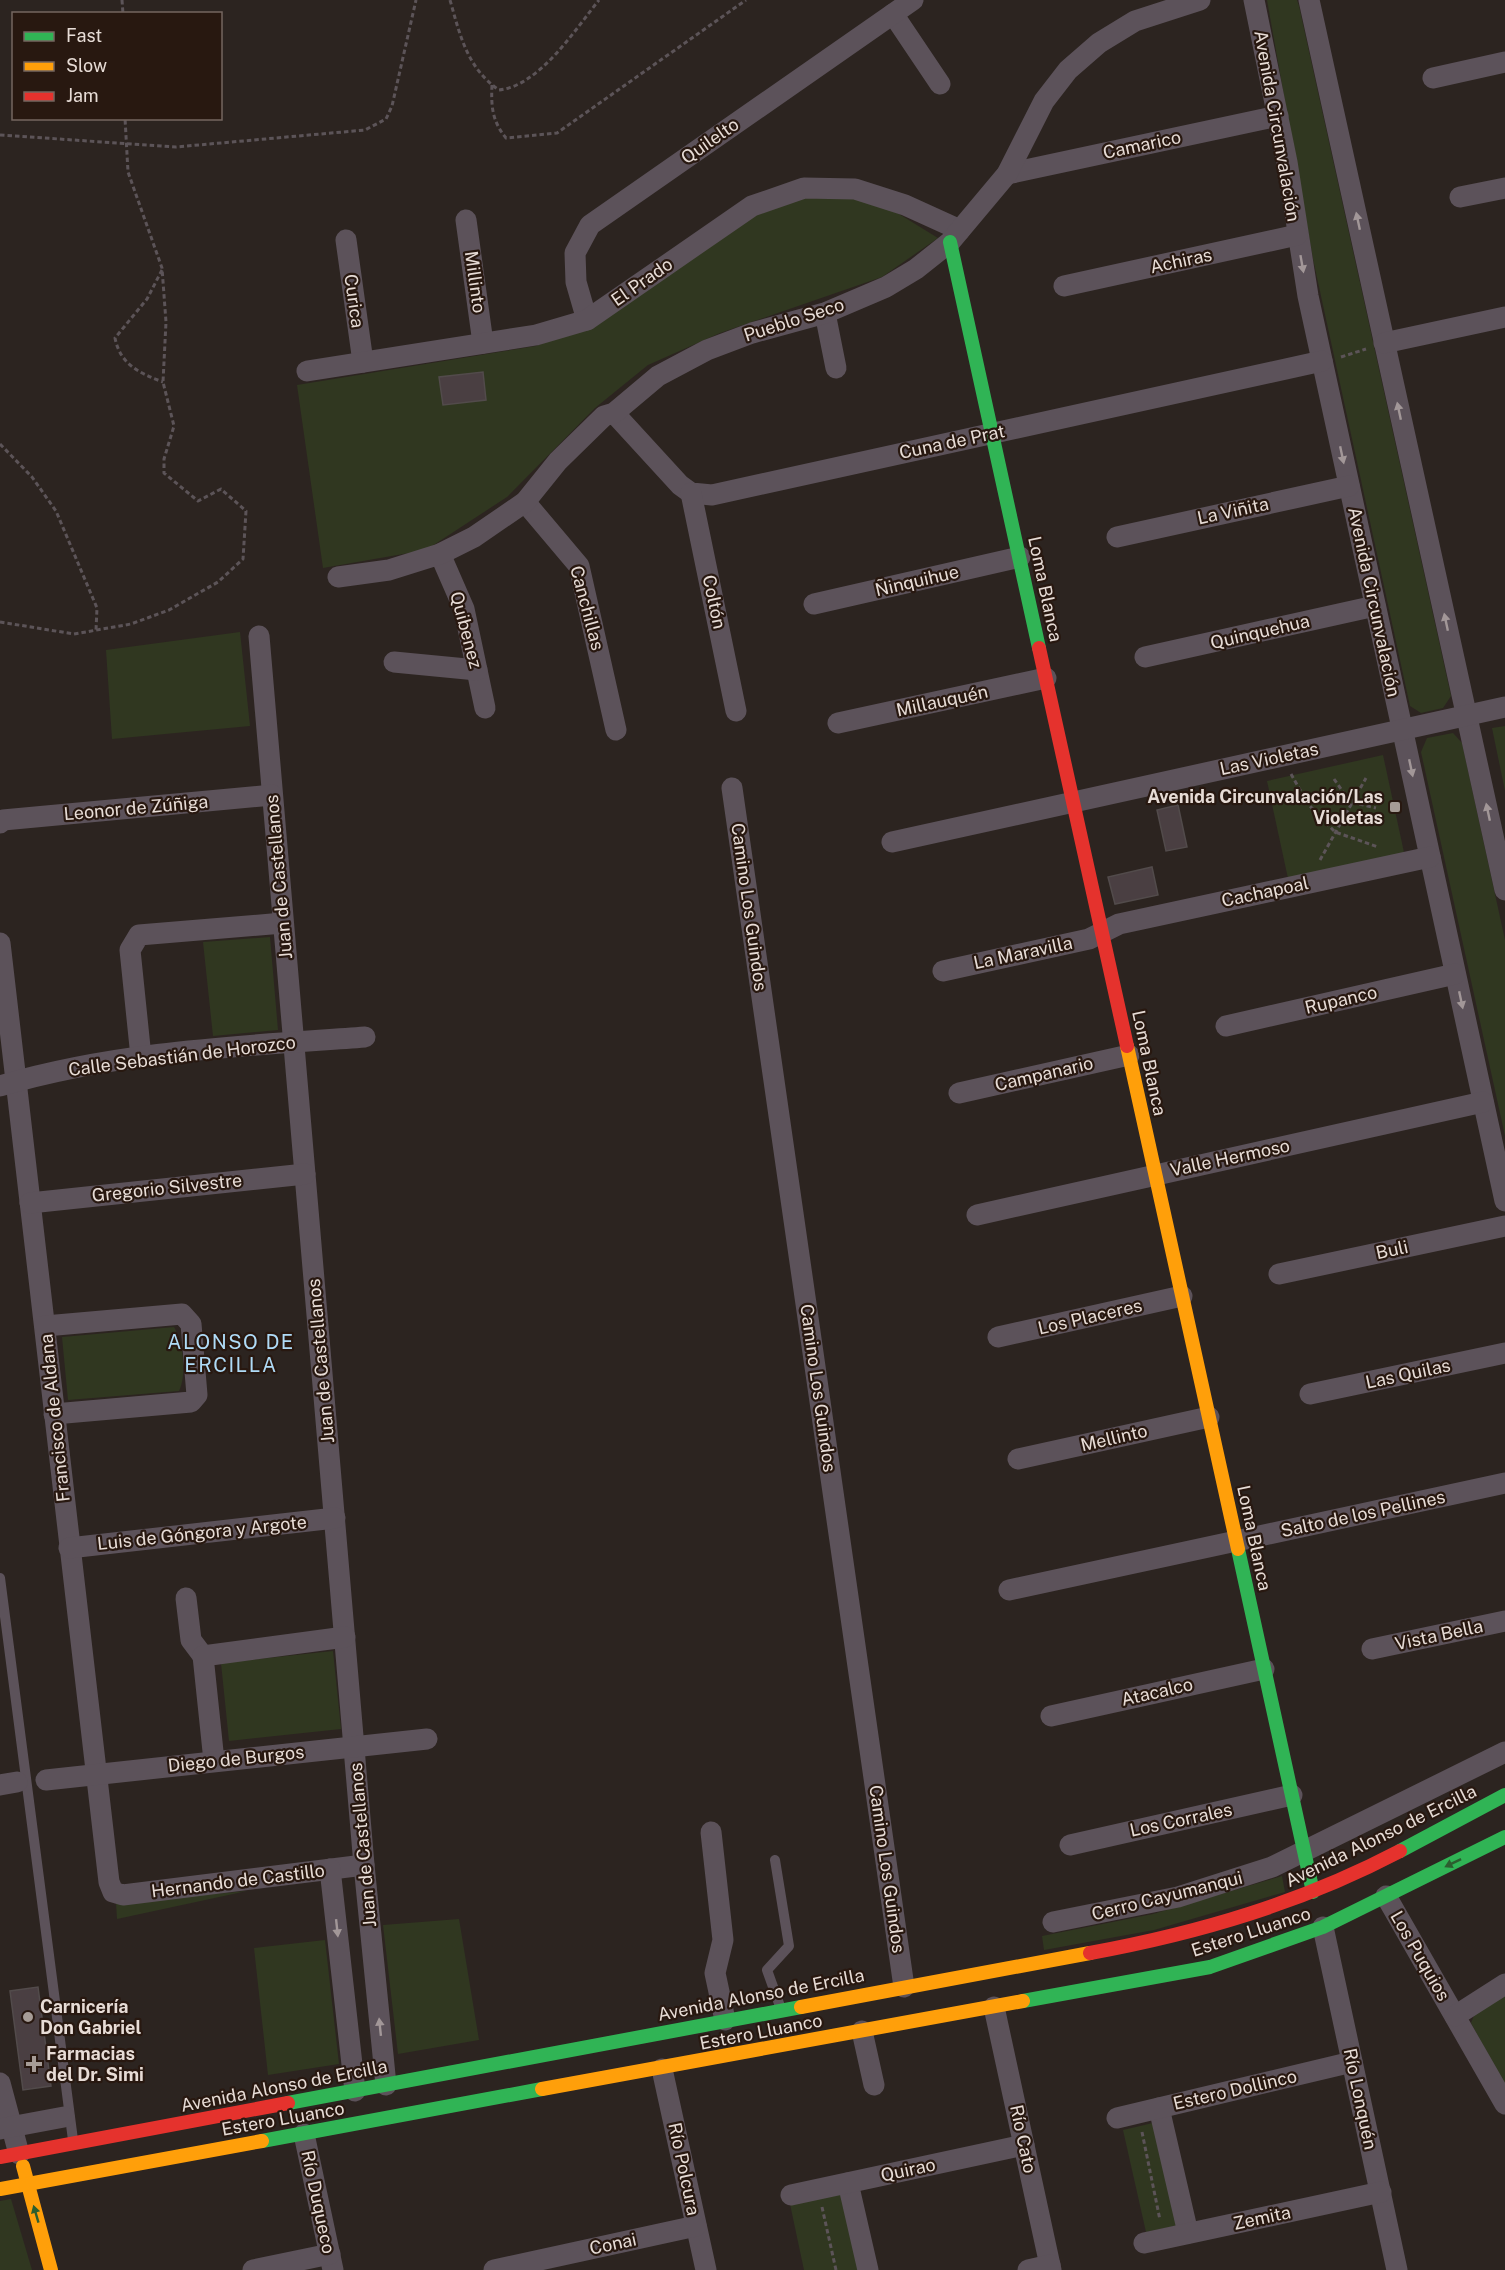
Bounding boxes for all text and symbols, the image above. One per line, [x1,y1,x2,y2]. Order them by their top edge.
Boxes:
legend [12,12,222,120]
text: Fast [66,25,102,46]
street label: Avenida Circunvalación [1250,29,1305,223]
text: Slow [66,55,107,76]
text: Jam [66,85,99,106]
street label: Quilelto [677,113,743,168]
street label: Camarico [1101,126,1183,163]
one-way arrow [1352,211,1362,230]
street label: Achiras [1148,244,1214,277]
street label: Millinto [461,249,490,314]
street label: El Prado [607,253,676,310]
one-way arrow [1298,255,1307,274]
street label: Curica [340,273,369,329]
street label: Pueblo Seco [741,293,847,346]
one-way arrow [1394,402,1404,420]
street label: Cuna de Prat [897,420,1007,463]
one-way arrow [1338,446,1347,465]
street label: La Viñita [1195,493,1271,528]
street label: Avenida Circunvalación [1344,505,1405,699]
street label: Loma Blanca [1024,534,1067,644]
street label: Ñinquihue [873,560,961,600]
street label: Canchillas [566,563,609,652]
street label: Coltón [699,573,730,631]
street label: Quibenez [446,589,487,671]
street label: Quinquehua [1208,610,1312,653]
one-way arrow [1441,612,1450,631]
street label: Millauquén [894,681,990,720]
street label: Las Violetas [1218,738,1320,779]
one-way arrow [1406,759,1416,778]
place label: Avenida Circunvalación/Las Violetas [1147,786,1383,828]
street label: Leonor de Zúñiga [63,791,209,824]
street label: Juan de Castellanos [261,794,296,960]
marker: Avenida Circunvalación/Las Violetas [1388,800,1402,814]
one-way arrow [1483,803,1492,822]
street label: Camino Los Guindos [727,822,772,992]
street label: Cachapoal [1219,872,1310,911]
street label: La Maravilla [971,932,1074,973]
street label: Rupanco [1303,981,1379,1018]
one-way arrow [1457,991,1466,1010]
street label: Loma Blanca [1128,1008,1171,1118]
street label: Calle Sebastián de Horozco [67,1031,297,1080]
street label: Campanario [993,1052,1095,1095]
street label: Valle Hermoso [1168,1135,1292,1180]
street label: Gregorio Silvestre [91,1169,243,1206]
street label: Buli [1374,1236,1410,1263]
street label: Juan de Castellanos [303,1278,338,1444]
street label: Los Placeres [1036,1294,1144,1339]
street label: Camino Los Guindos [796,1303,841,1473]
district label: ALONSO DE ERCILLA [167,1330,295,1377]
street label: Francisco de Aldana [35,1333,74,1503]
street label: Las Quilas [1363,1354,1452,1393]
street label: Mellinto [1078,1420,1149,1455]
street label: Loma Blanca [1233,1483,1276,1593]
street label: Salto de los Pellines [1279,1486,1447,1541]
street label: Luis de Góngora y Argote [96,1511,308,1554]
street label: Vista Bella [1393,1615,1485,1654]
street label: Atacalco [1119,1673,1195,1710]
street label: Diego de Burgos [167,1741,305,1776]
street label: Juan de Castellanos [345,1762,380,1928]
street label: Avenida Alonso de Ercilla [1282,1780,1480,1891]
street label: Camino Los Guindos [865,1784,910,1954]
street label: Los Corrales [1128,1798,1234,1841]
one-way arrow [1444,1858,1461,1868]
street label: Hernando de Castillo [150,1859,326,1902]
street label: Cerro Cayumanqui [1089,1867,1244,1924]
street label: Estero Lluanco [1188,1902,1313,1961]
street label: Los Puquios [1386,1907,1455,2004]
one-way arrow [332,1918,341,1937]
street label: Avenida Alonso de Ercilla [656,1964,866,2025]
place label: Carnicería Don Gabriel [40,1996,141,2038]
street label: Estero Lluanco [698,2009,824,2054]
marker: Carnicería Don Gabriel [21,2010,35,2024]
one-way arrow [375,2018,385,2037]
place label: Farmacias del Dr. Simi [46,2043,144,2085]
street label: Río Lonquén [1339,2046,1381,2152]
street label: Avenida Alonso de Ercilla [179,2055,389,2116]
marker: Farmacias del Dr. Simi [27,2057,41,2071]
street label: Estero Dollinco [1171,2065,1299,2114]
street label: Estero Lluanco [220,2097,346,2140]
street label: Río Cato [1006,2103,1041,2175]
street label: Río Polcura [664,2121,705,2217]
street label: Río Duqueco [297,2148,340,2255]
street label: Quirao [879,2153,937,2186]
street label: Zemita [1231,2201,1293,2234]
one-way arrow [31,2204,40,2222]
street label: Conai [588,2228,638,2259]

